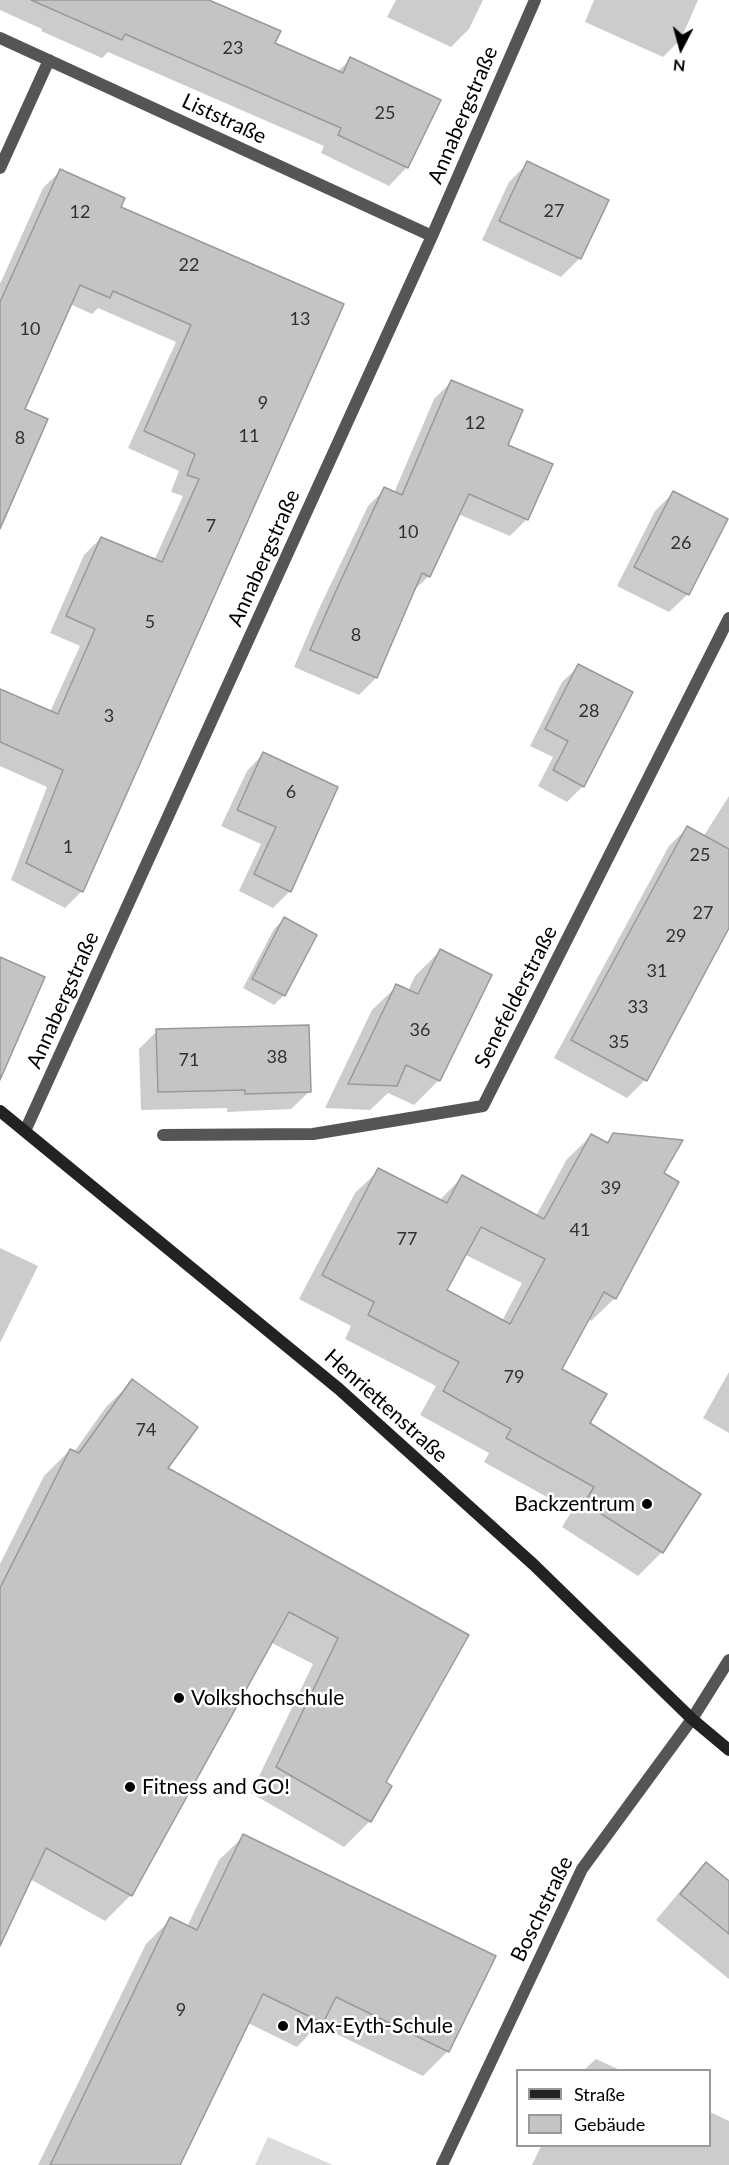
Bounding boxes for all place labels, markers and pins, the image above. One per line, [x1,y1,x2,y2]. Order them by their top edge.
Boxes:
place label: Backzentrum [514,1491,635,1517]
marker: Backzentrum [640,1497,654,1511]
place label: Volkshochschule [191,1685,344,1711]
marker: Volkshochschule [172,1691,186,1705]
place label: Fitness and GO! [142,1774,290,1800]
marker: Fitness and GO! [123,1780,137,1794]
place label: Max-Eyth-Schule [295,2013,453,2039]
marker: Max-Eyth-Schule [276,2019,290,2033]

